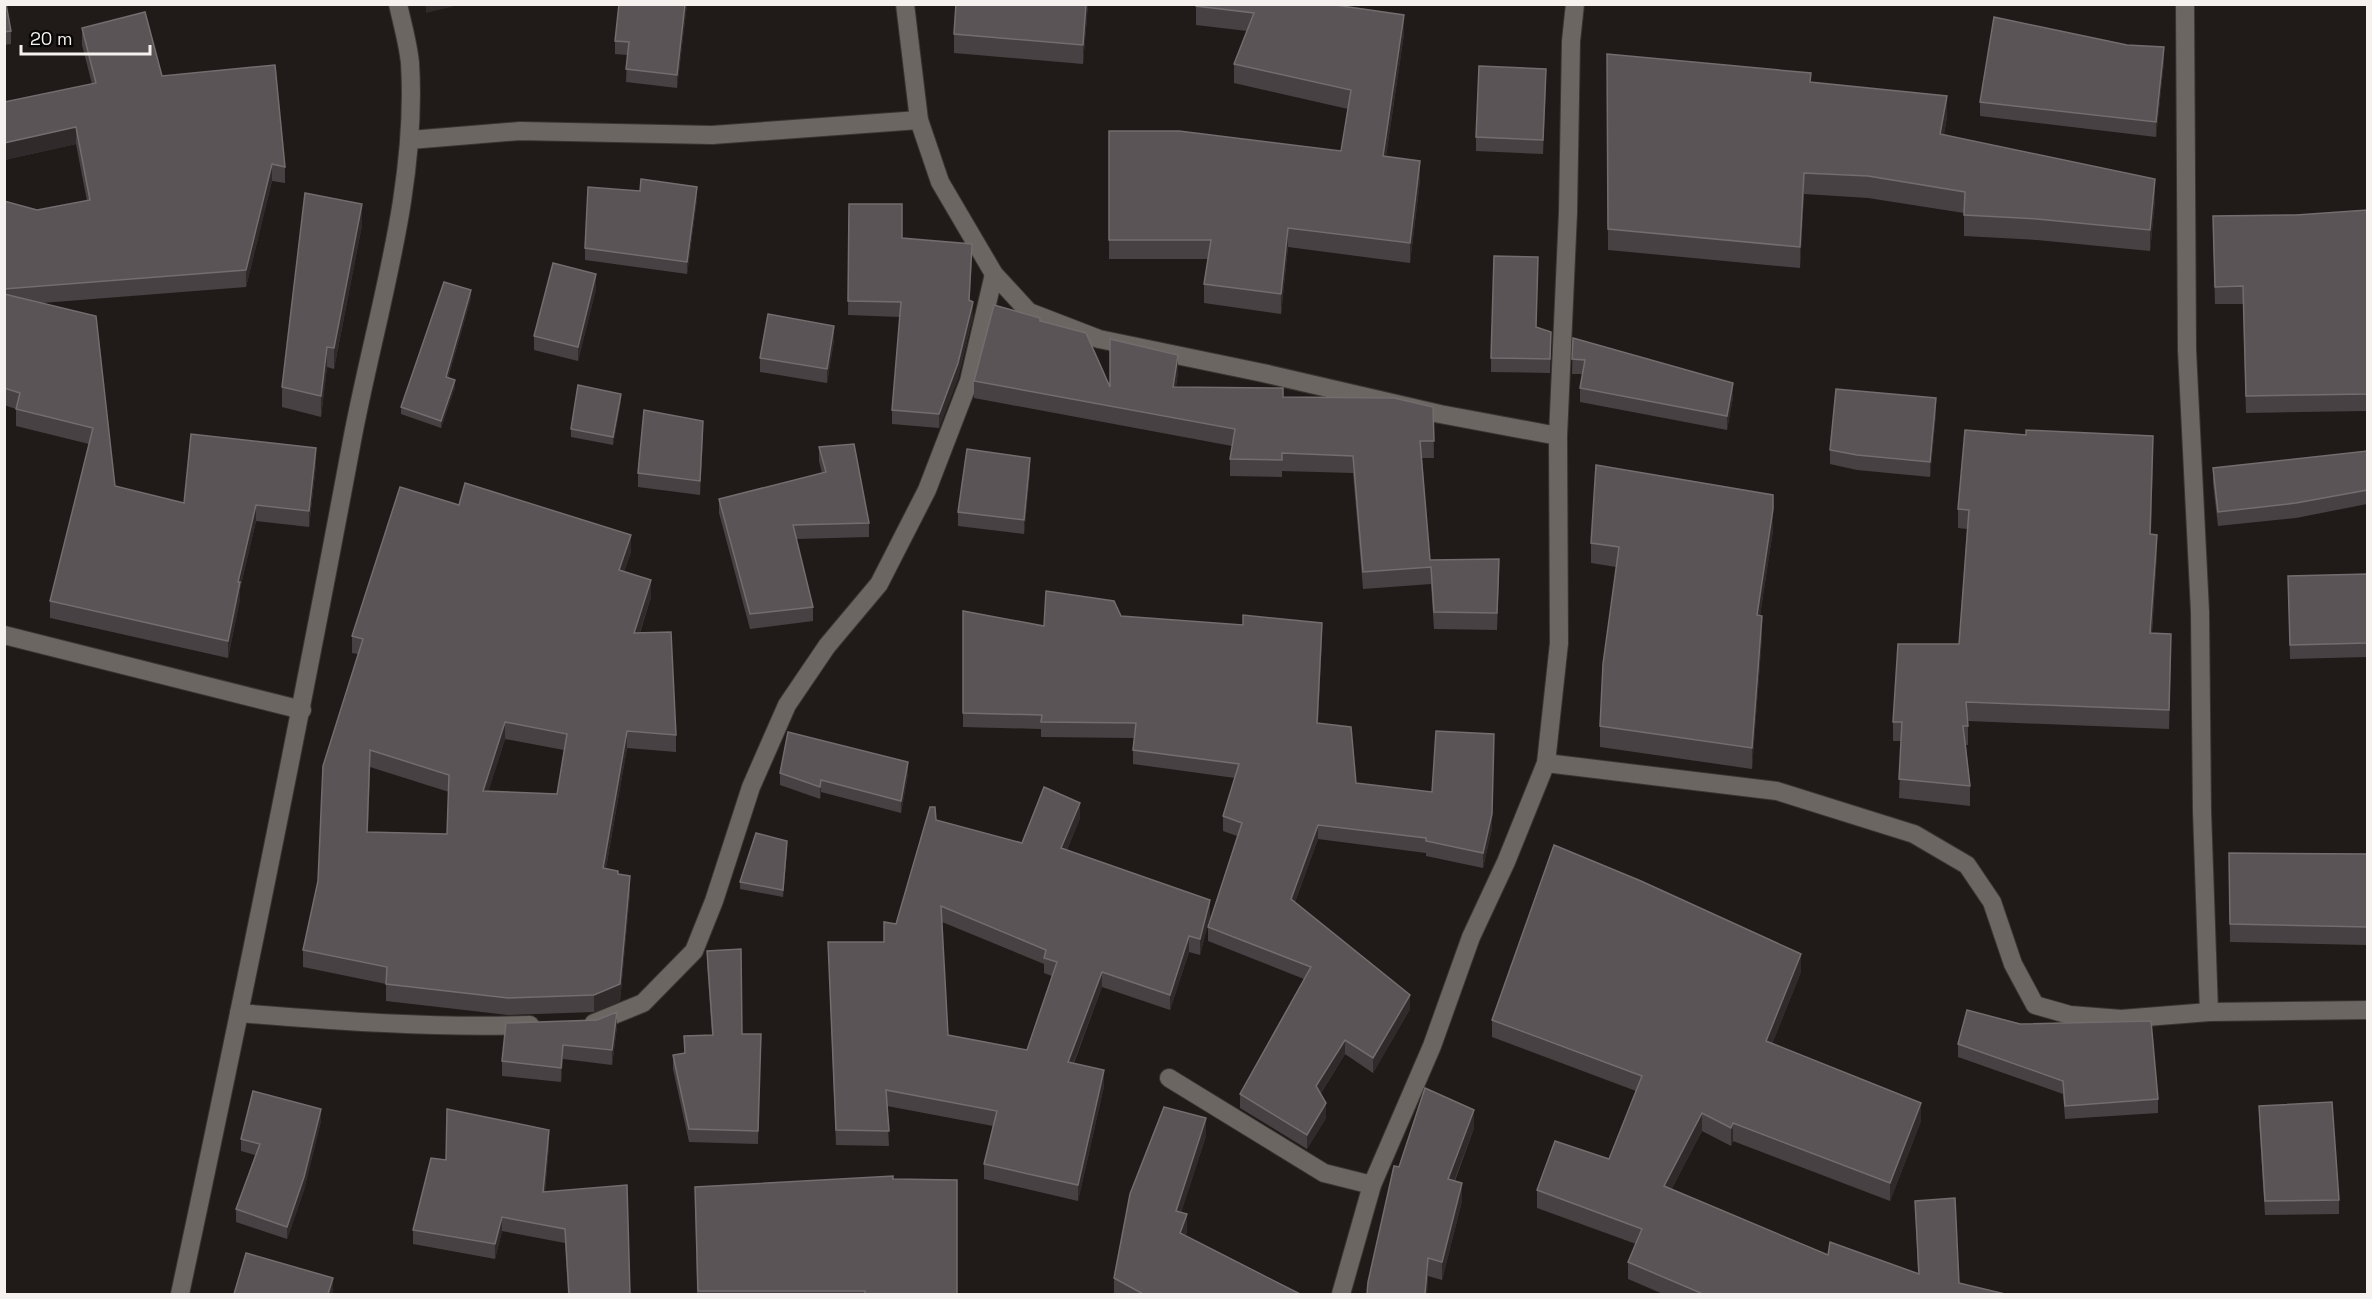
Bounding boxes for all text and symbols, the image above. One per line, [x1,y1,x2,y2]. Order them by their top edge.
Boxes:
scale bar [21,18,150,56]
text: 20 m [30,27,73,50]

